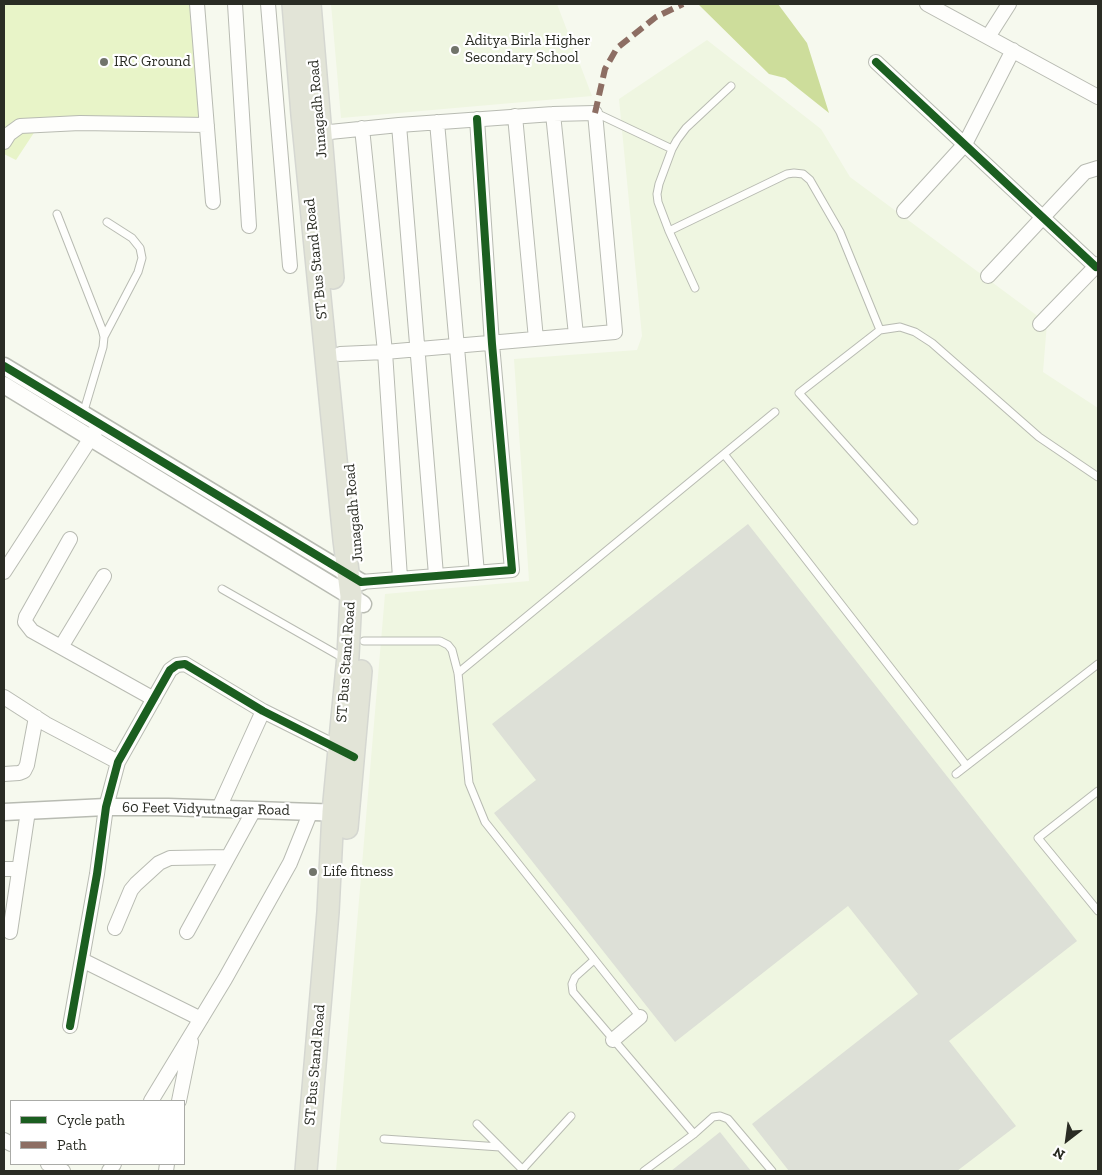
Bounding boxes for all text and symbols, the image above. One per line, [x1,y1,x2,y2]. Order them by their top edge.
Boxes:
place label: Aditya Birla Higher Secondary School [465,32,590,67]
marker: Aditya Birla Higher Secondary School [449,44,461,56]
place label: IRC Ground [114,53,191,71]
marker: IRC Ground [98,56,110,68]
street label: Junagadh Road [305,59,331,159]
street label: ST Bus Stand Road [301,198,331,320]
street label: Junagadh Road [341,463,367,563]
street label: ST Bus Stand Road [333,601,359,723]
street label: 60 Feet Vidyutnagar Road [122,799,290,819]
place label: Life fitness [323,863,393,881]
marker: Life fitness [307,866,319,878]
street label: ST Bus Stand Road [301,1004,329,1126]
legend [10,1100,185,1165]
text: Cycle path [57,1111,125,1129]
north arrow [1042,1115,1092,1165]
text: Path [57,1136,87,1154]
text: N [1050,1143,1068,1163]

